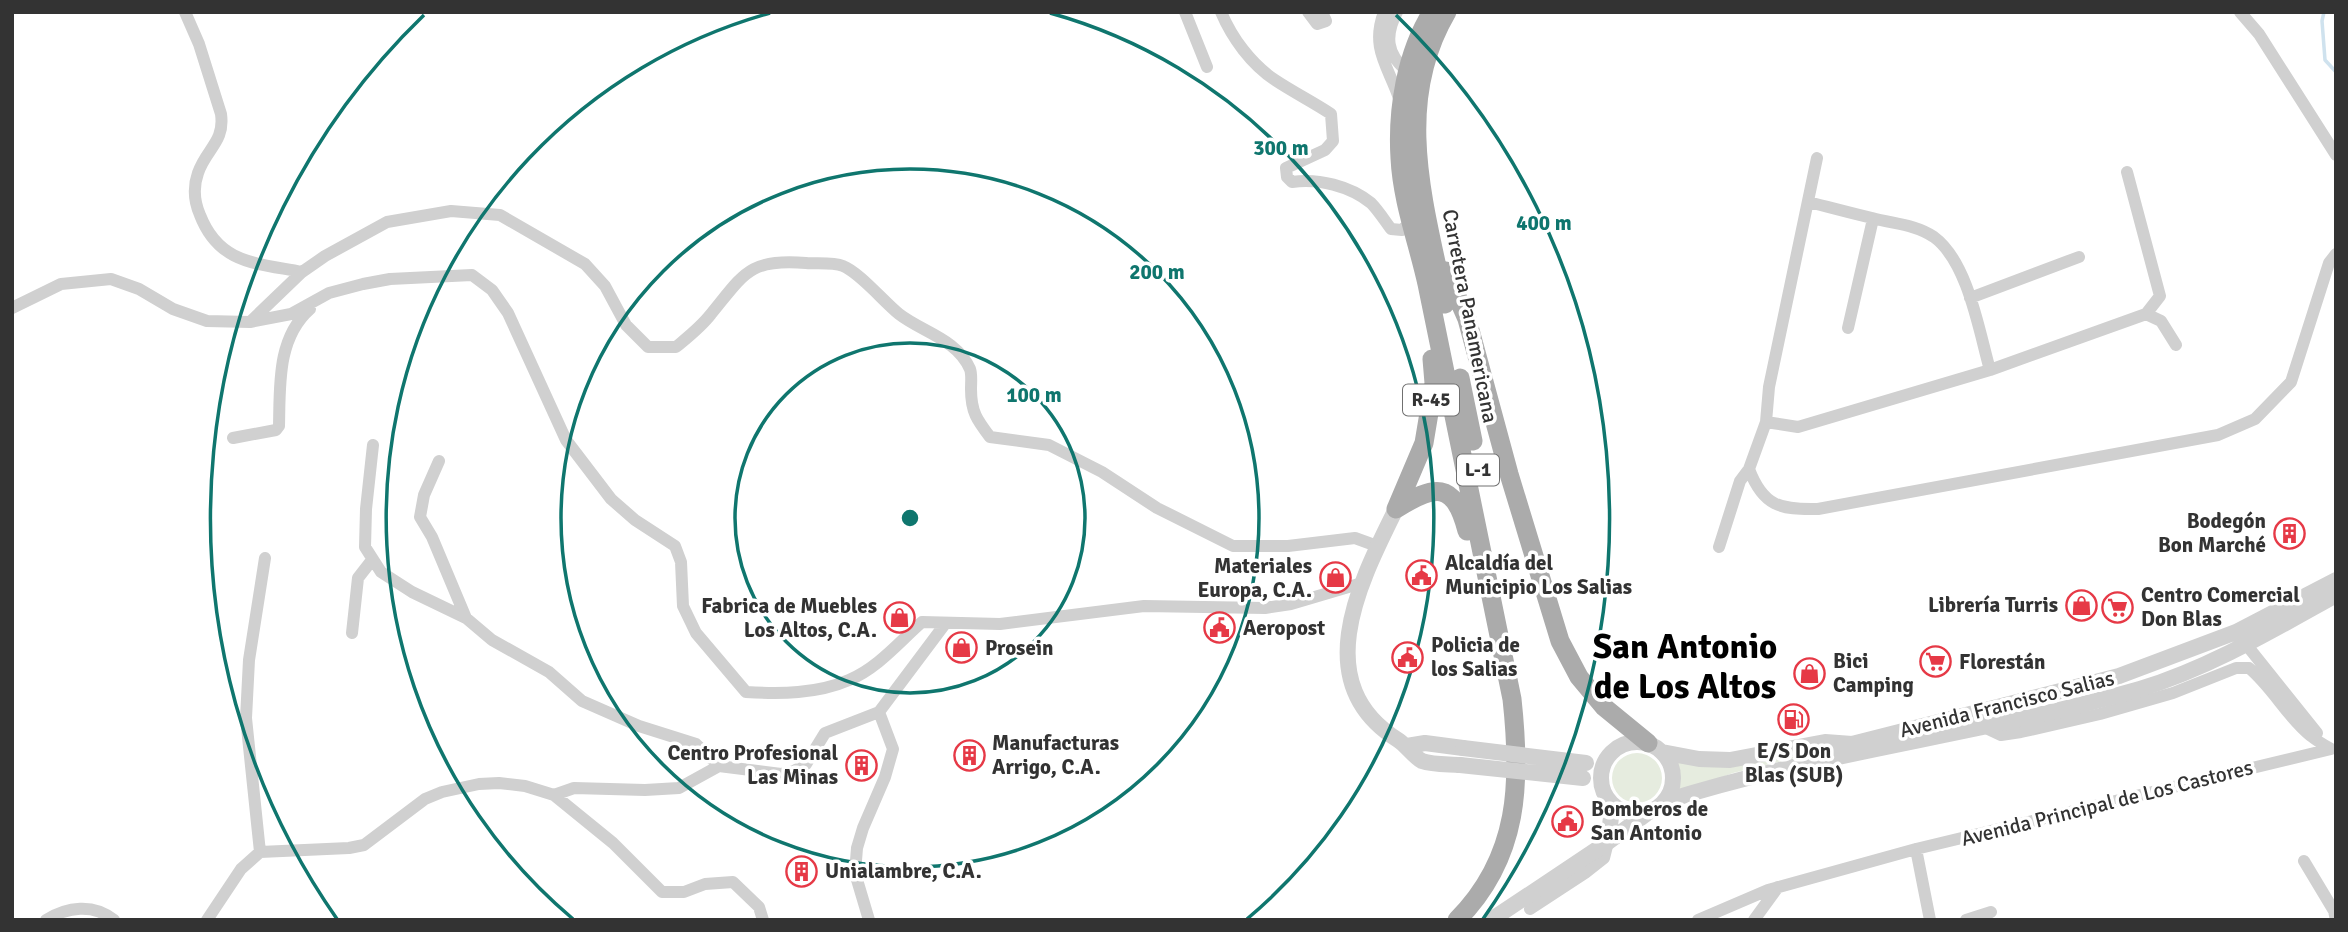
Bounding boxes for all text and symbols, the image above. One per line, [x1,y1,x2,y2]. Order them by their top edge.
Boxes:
text: 300 m [1253,135,1309,161]
street label: Carretera Panamericana [1437,207,1503,425]
text: 400 m [1516,210,1572,236]
text: 200 m [1129,259,1185,285]
text: 100 m [1006,382,1062,408]
road number: R-45 [1403,384,1459,416]
road number: L-1 [1457,454,1499,485]
centre of rings [898,506,922,530]
place label: Bodegón Bon Marché [2158,508,2266,558]
building icon: Bodegón Bon Marché [2272,516,2306,550]
place label: Alcaldía del Municipio Los Salias [1445,550,1632,600]
place label: Materiales Europa, C.A. [1198,553,1312,603]
public building icon: Alcaldía del Municipio Los Salias [1405,558,1439,592]
shop icon: Materiales Europa, C.A. [1318,561,1352,595]
place label: Centro Comercial Don Blas [2141,582,2300,632]
shop icon: Librería Turris [2064,588,2098,622]
supermarket icon: Centro Comercial Don Blas [2101,590,2135,624]
place label: Librería Turris [1928,592,2058,618]
place label: Fabrica de Muebles Los Altos, C.A. [701,593,877,643]
shop icon: Fabrica de Muebles Los Altos, C.A. [883,601,917,635]
public building icon: Aeropost [1203,611,1237,645]
place label: Aeropost [1243,615,1325,641]
district label: San Antonio de Los Altos [1593,625,1777,708]
shop icon: Prosein [945,631,979,665]
place label: Policia de los Salias [1431,632,1520,682]
place label: Prosein [985,635,1054,661]
public building icon: Policia de los Salias [1391,640,1425,674]
supermarket icon: Florestán [1919,645,1953,679]
place label: Bici Camping [1833,648,1914,698]
place label: Florestán [1959,649,2045,675]
shop icon: Bici Camping [1793,656,1827,690]
street label: Avenida Francisco Salias [1897,665,2117,743]
fuel station icon: E/S Don Blas (SUB) [1777,702,1811,736]
place label: Manufacturas Arrigo, C.A. [992,730,1119,780]
building icon: Manufacturas Arrigo, C.A. [952,738,986,772]
place label: E/S Don Blas (SUB) [1745,738,1843,788]
place label: Centro Profesional Las Minas [667,740,838,790]
building icon: Centro Profesional Las Minas [844,748,878,782]
street label: Avenida Principal de Los Castores [1958,754,2256,852]
place label: Bomberos de San Antonio [1591,796,1708,846]
public building icon: Bomberos de San Antonio [1551,804,1585,838]
building icon: Unialambre, C.A. [785,854,819,888]
place label: Unialambre, C.A. [825,858,982,884]

